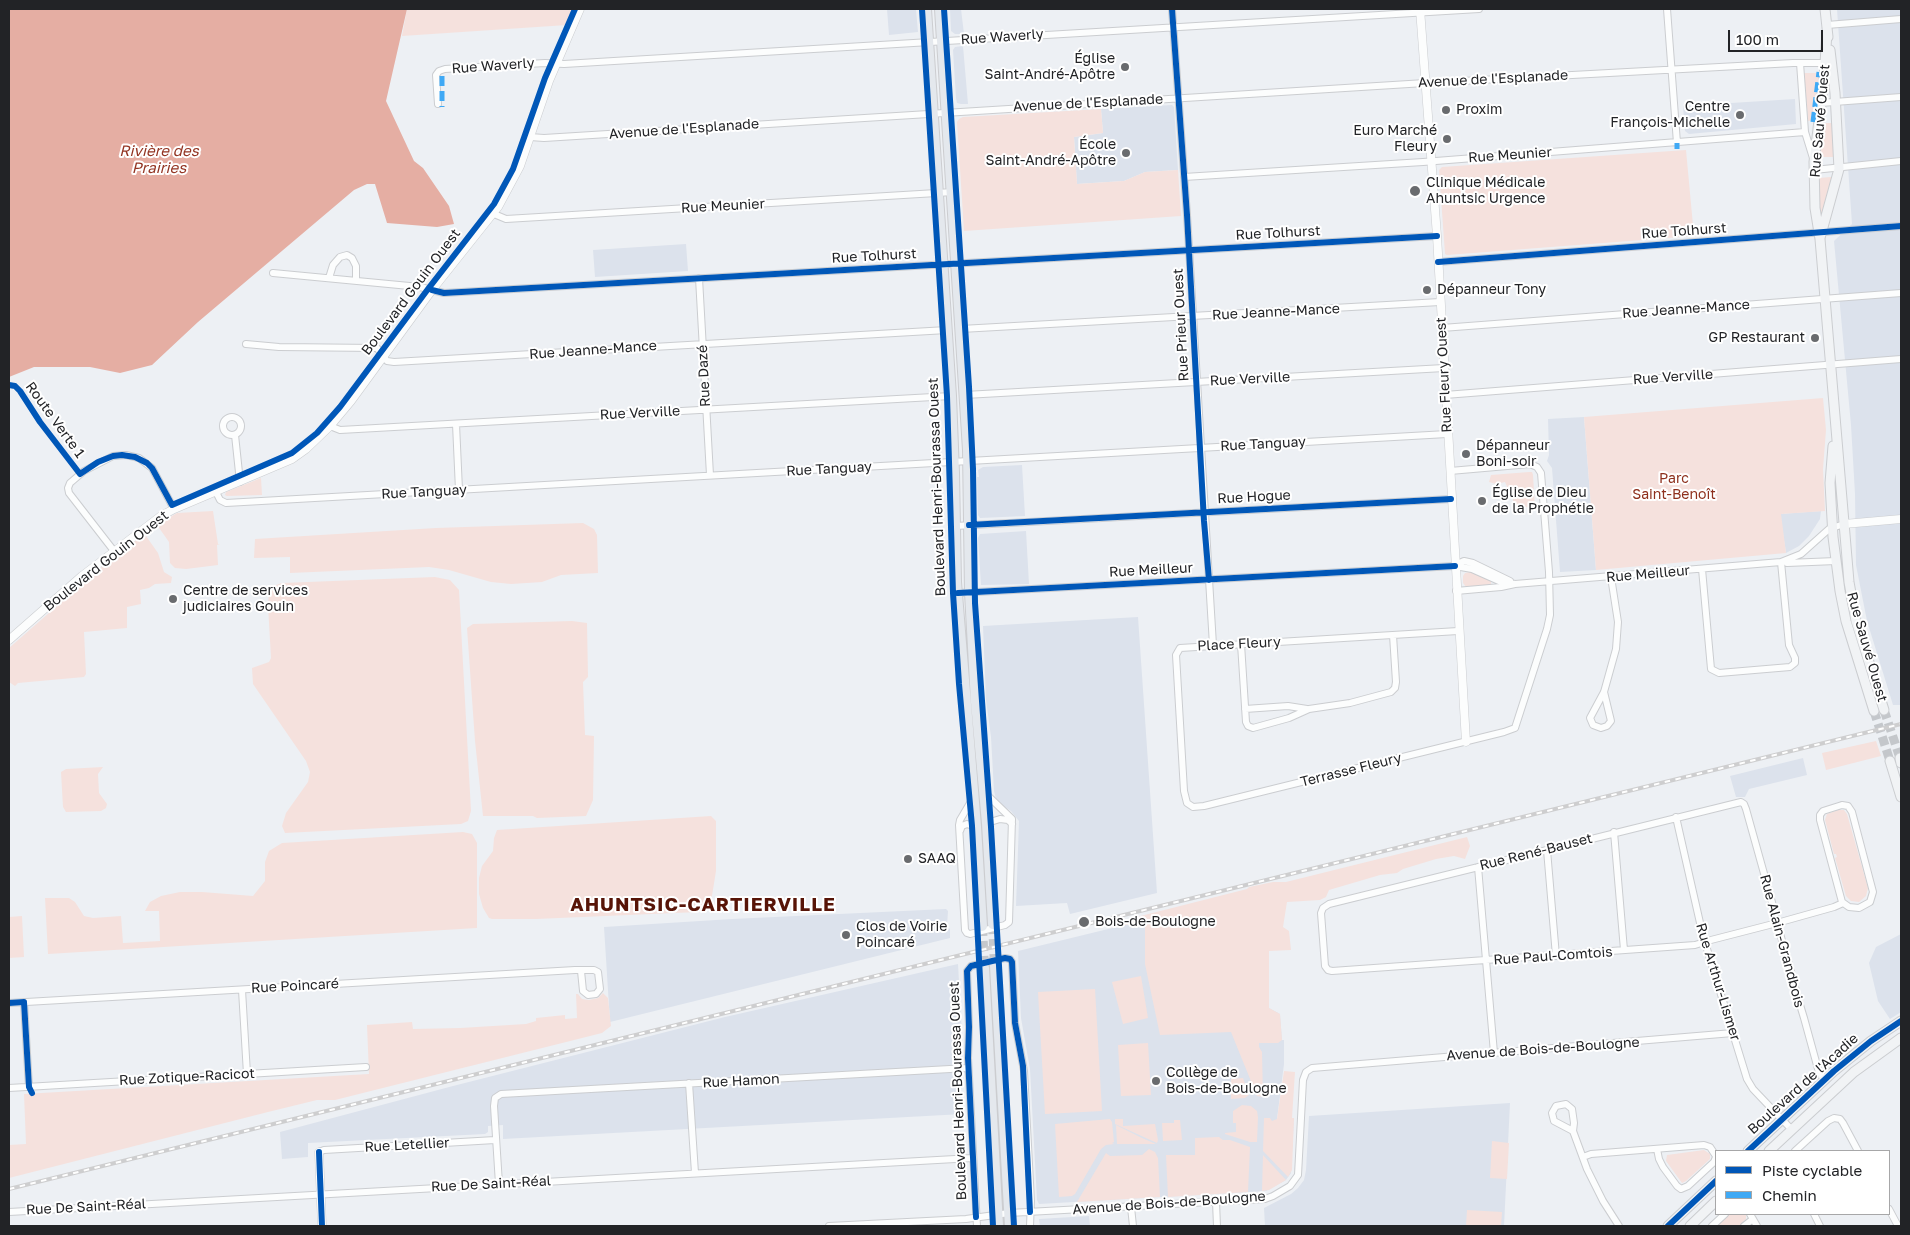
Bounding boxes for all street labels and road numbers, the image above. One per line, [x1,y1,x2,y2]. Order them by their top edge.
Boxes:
street label: Rue Waverly [960,26,1044,48]
street label: Rue Waverly [451,55,535,77]
street label: Rue Sauvé Ouest [1807,64,1833,178]
street label: Avenue de l'Esplanade [1417,67,1569,91]
street label: Avenue de l'Esplanade [1012,91,1164,115]
street label: Avenue de l'Esplanade [608,115,760,143]
street label: Rue Meunier [1468,144,1552,166]
street label: Rue Meunier [681,195,765,217]
street label: Rue Tolhurst [1641,220,1727,242]
street label: Rue Tolhurst [1235,222,1321,244]
street label: Boulevard Gouin Ouest [358,226,464,358]
street label: Rue Tolhurst [831,245,917,267]
street label: Rue Prieur Ouest [1170,268,1192,382]
street label: Rue Jeanne-Mance [1622,296,1750,322]
street label: Rue Jeanne-Mance [1212,300,1340,324]
street label: Rue Fleury Ouest [1433,317,1455,433]
street label: Rue Jeanne-Mance [529,337,657,363]
street label: Rue Dazé [694,344,714,408]
street label: Rue Verville [1632,366,1714,388]
street label: Rue Verville [1209,369,1291,389]
street label: Boulevard Henri-Bourassa Ouest [925,377,949,597]
street label: Route Verte 1 [22,379,88,461]
street label: Rue Verville [599,403,681,423]
street label: Rue Tanguay [1220,433,1306,455]
street label: Rue Tanguay [786,458,872,480]
street label: Rue Tanguay [381,481,467,503]
street label: Rue Hogue [1217,487,1291,507]
street label: Boulevard Gouin Ouest [40,507,172,615]
street label: Rue Meilleur [1109,559,1193,581]
street label: Rue Meilleur [1605,562,1691,586]
street label: Rue Sauvé Ouest [1843,590,1891,704]
street label: Place Fleury [1197,633,1281,655]
street label: Terrasse Fleury [1299,749,1403,791]
street label: Rue René-Bauset [1478,830,1594,874]
street label: Rue Alain-Grandbois [1756,873,1808,1009]
street label: Rue Arthur-Lismer [1692,921,1744,1043]
street label: Rue Paul-Comtois [1493,943,1613,969]
street label: Rue Poincaré [251,975,339,997]
street label: Boulevard Henri-Bourassa Ouest [946,981,970,1201]
street label: Boulevard de l'Acadie [1744,1030,1862,1138]
street label: Avenue de Bois-de-Boulogne [1446,1034,1640,1064]
street label: Rue Zotique-Racicot [119,1065,255,1089]
street label: Rue Hamon [702,1071,780,1091]
street label: Rue Letellier [364,1134,450,1156]
street label: Rue De Saint-Réal [430,1172,552,1196]
street label: Avenue de Bois-de-Boulogne [1072,1188,1266,1218]
street label: Rue De Saint-Réal [25,1195,147,1219]

